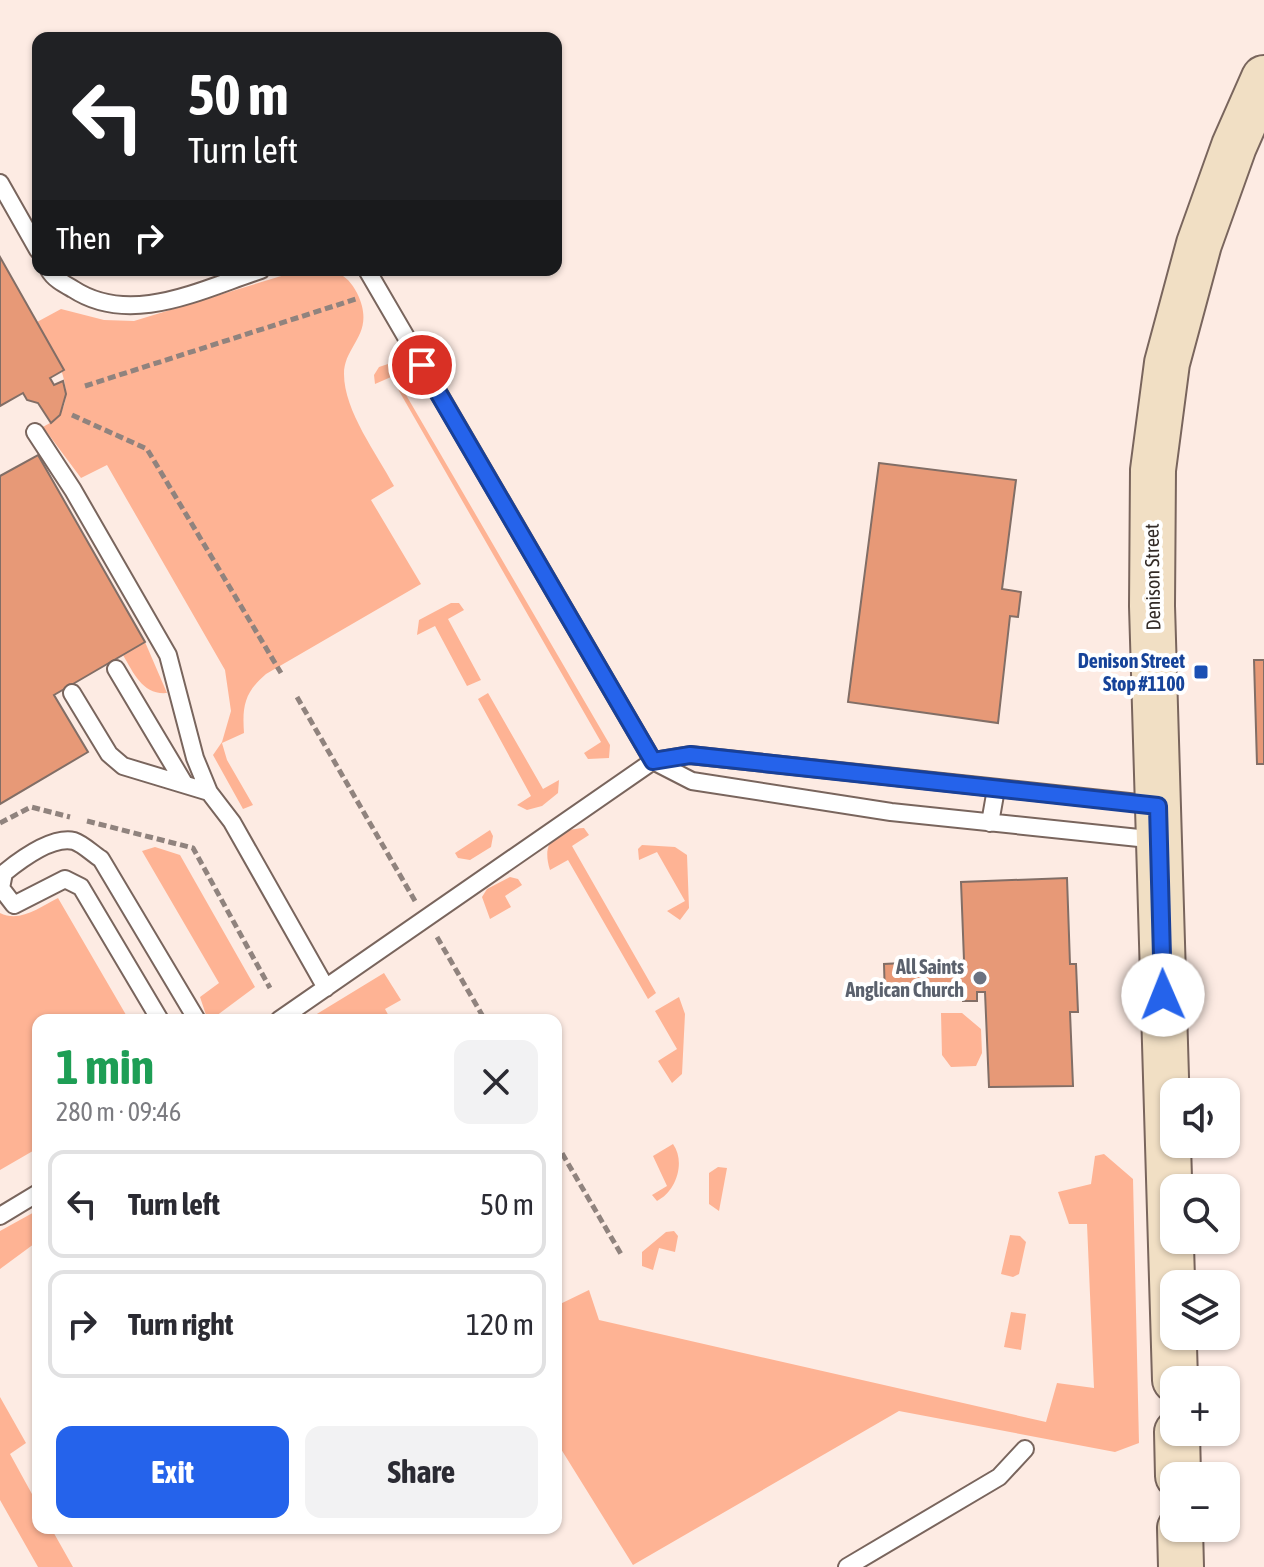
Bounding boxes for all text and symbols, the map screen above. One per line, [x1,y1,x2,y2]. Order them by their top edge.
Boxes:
text: 50 m [188,63,289,127]
icon: left [56,64,160,168]
text: Turn left [188,129,298,171]
icon: right [127,216,171,260]
text: Then [56,221,111,255]
pin [388,331,456,399]
icon: arrive [400,343,444,387]
street label: Denison Street [1140,523,1164,631]
place label: Denison Street Stop #1100 [1078,649,1185,695]
marker: Denison Street Stop #1100 [1192,663,1210,681]
position arrow [1121,953,1205,1037]
place label: All Saints Anglican Church [845,955,964,1001]
marker: All Saints Anglican Church [971,969,989,987]
text: 1 min [56,1039,154,1094]
button: close [454,1040,538,1124]
map controls [1160,1078,1240,1542]
button: sound [1160,1078,1240,1158]
text: 280 m · 09:46 [56,1097,181,1127]
button: search [1160,1174,1240,1254]
icon: left [60,1182,104,1226]
text: Turn left [128,1187,220,1221]
text: 50 m [480,1187,534,1221]
button: layers [1160,1270,1240,1350]
icon: right [60,1302,104,1346]
text: Turn right [128,1307,234,1341]
text: 120 m [466,1307,534,1341]
button: + [1160,1366,1240,1446]
button: Exit [56,1426,289,1518]
button: Share [305,1426,538,1518]
button: − [1160,1462,1240,1542]

